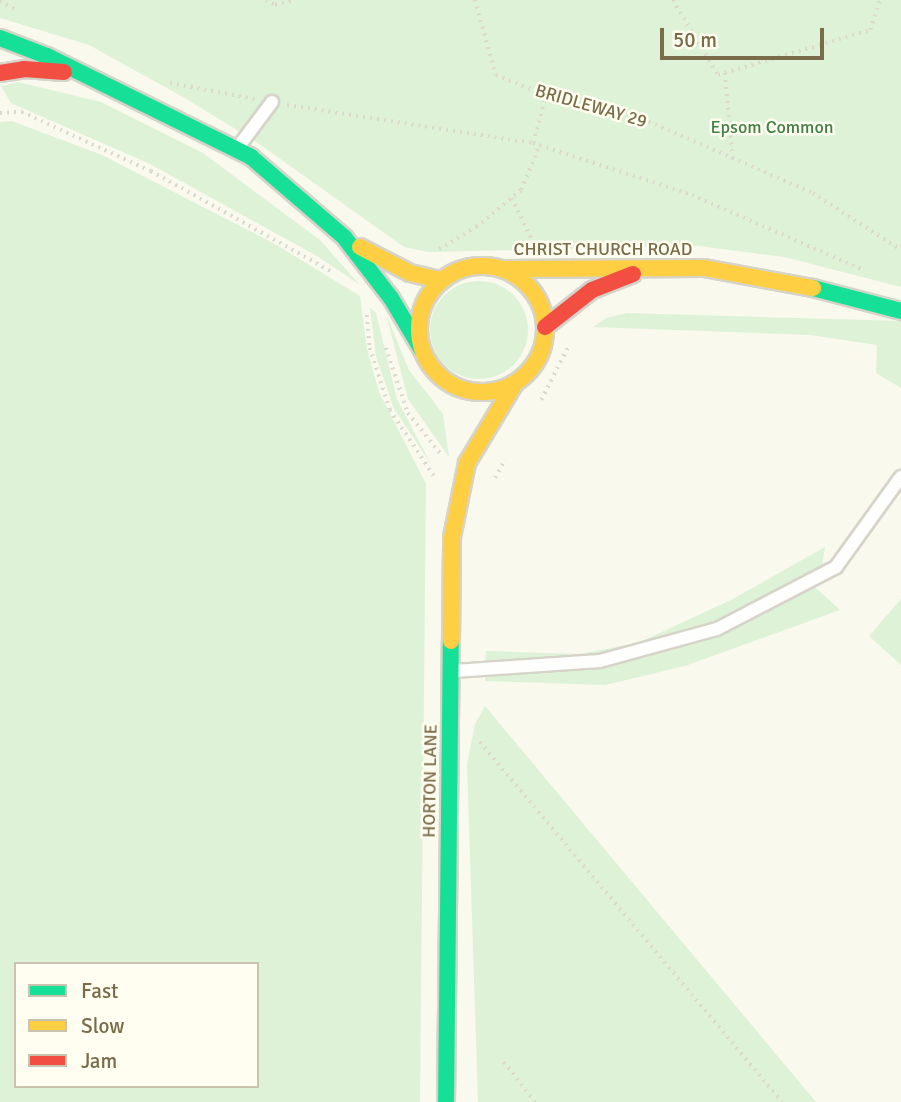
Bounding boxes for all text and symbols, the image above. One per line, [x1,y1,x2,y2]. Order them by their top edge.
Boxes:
scale bar [663,14,828,58]
text: 50 m [673,27,717,53]
street label: BRIDLEWAY 29 [533,80,649,132]
park label: Epsom Common [710,116,834,138]
street label: CHRIST CHURCH ROAD [514,238,692,260]
street label: HORTON LANE [418,724,442,838]
legend [14,962,259,1088]
text: Fast [81,978,118,1004]
text: Slow [81,1013,125,1039]
text: Jam [81,1048,117,1074]

